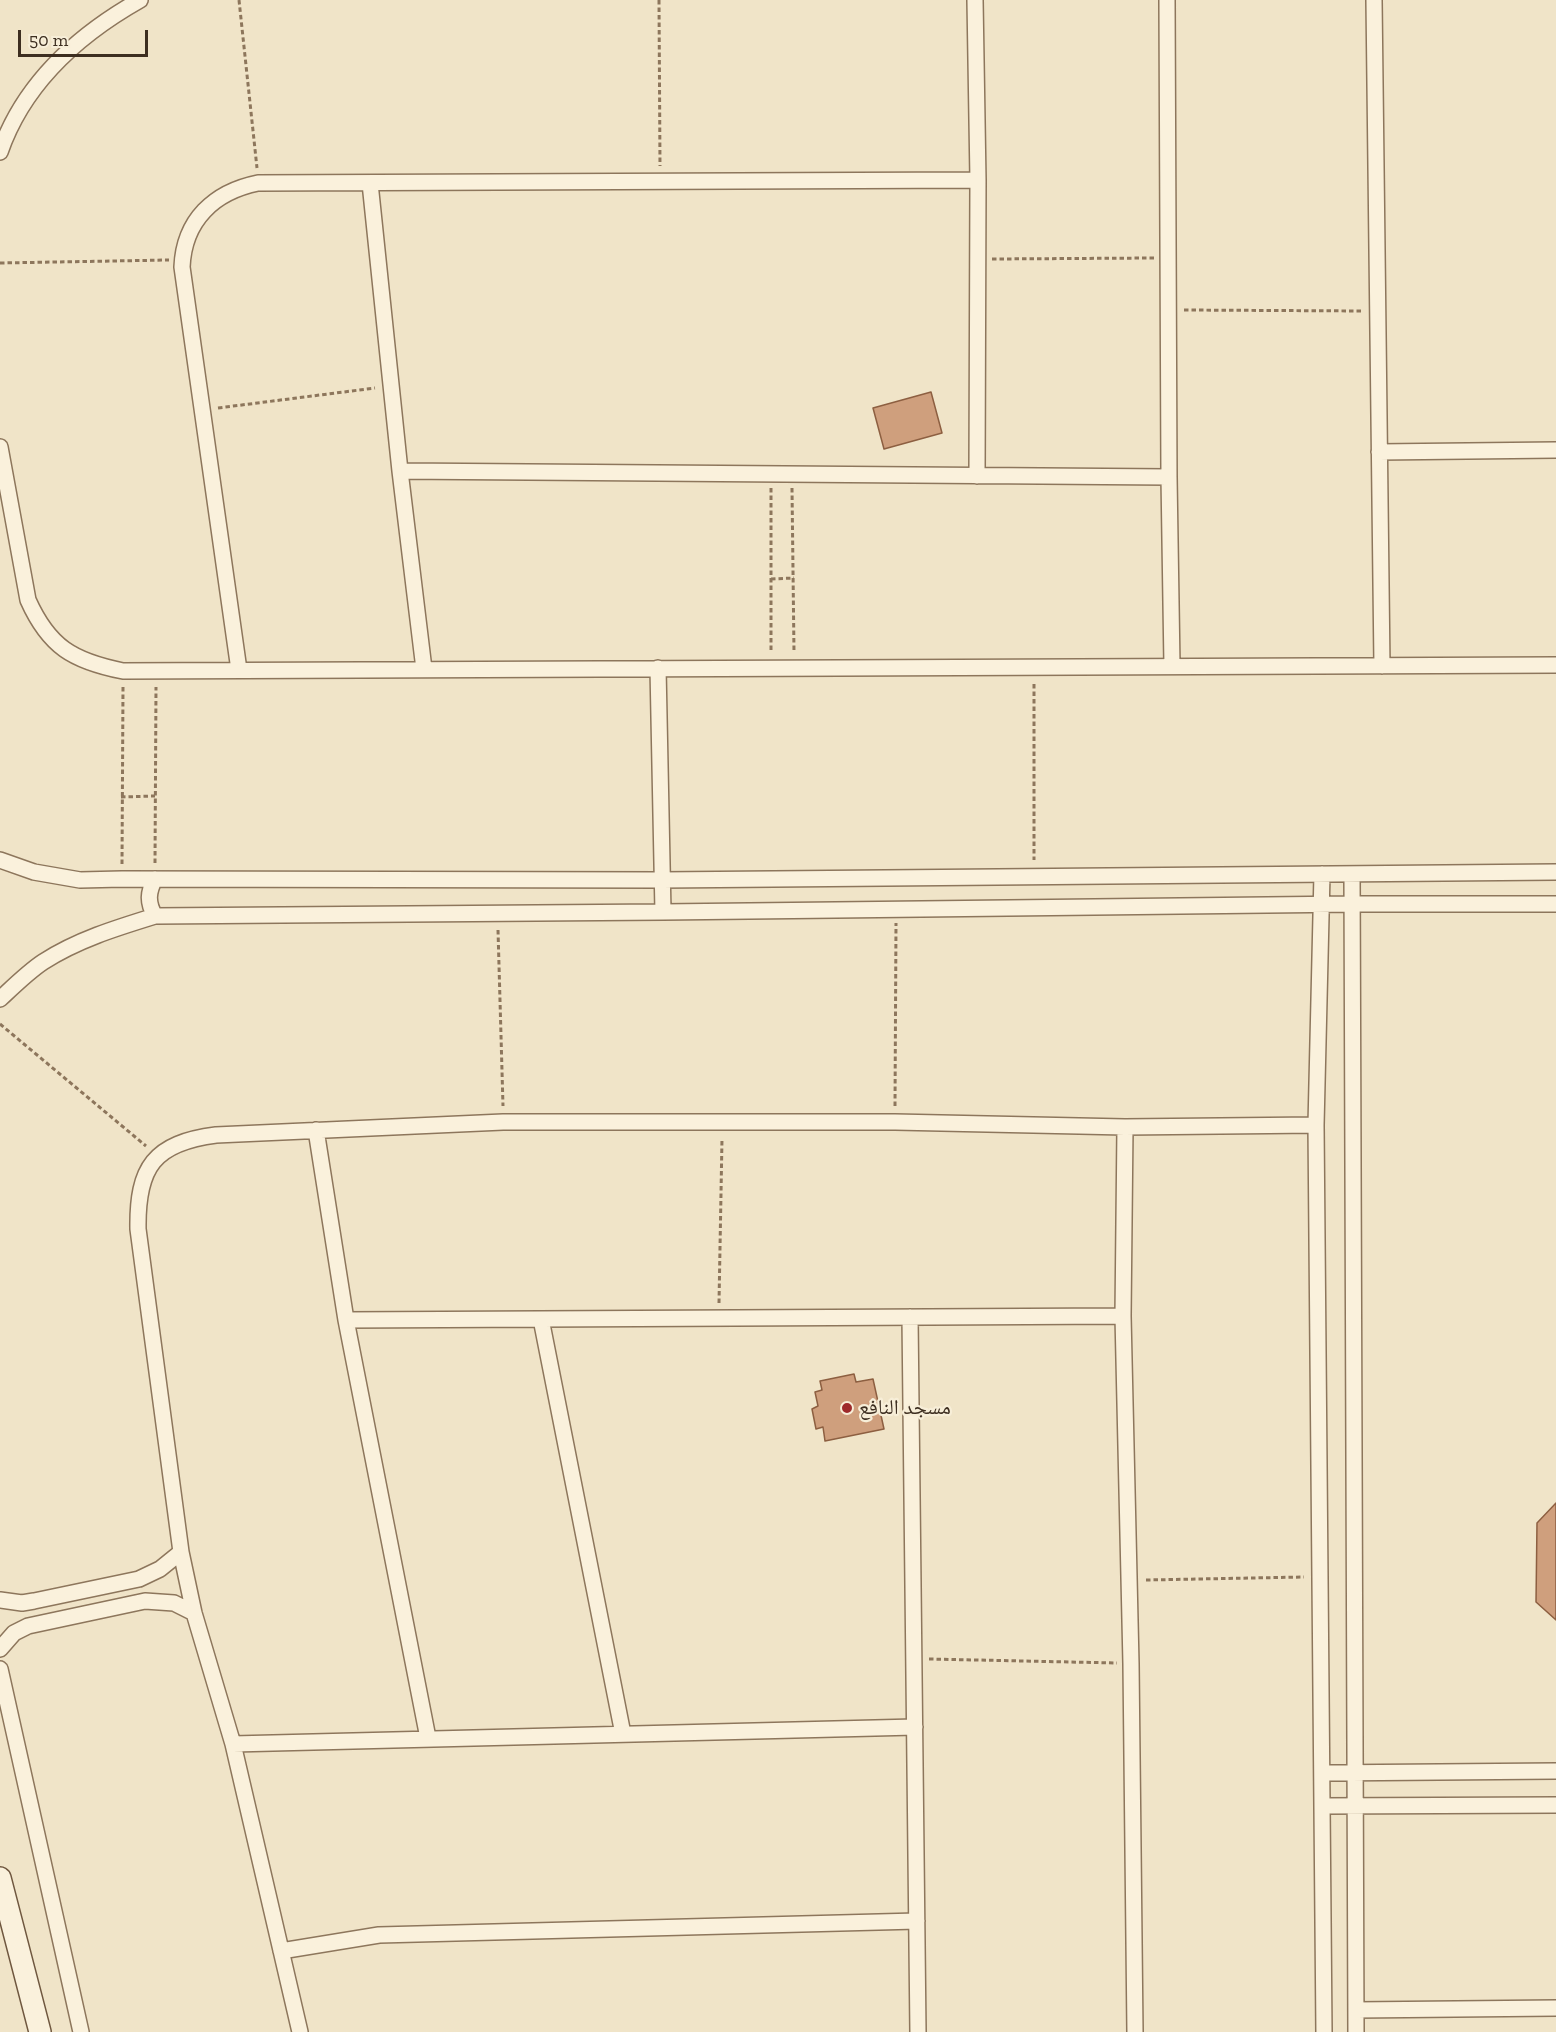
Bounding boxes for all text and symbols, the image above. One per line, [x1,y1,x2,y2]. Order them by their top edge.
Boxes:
scale bar [21,18,152,56]
text: 50 m [29,29,68,51]
place label: مسجد النافع [859,1395,951,1421]
marker: مسجد النافع [840,1401,854,1415]

